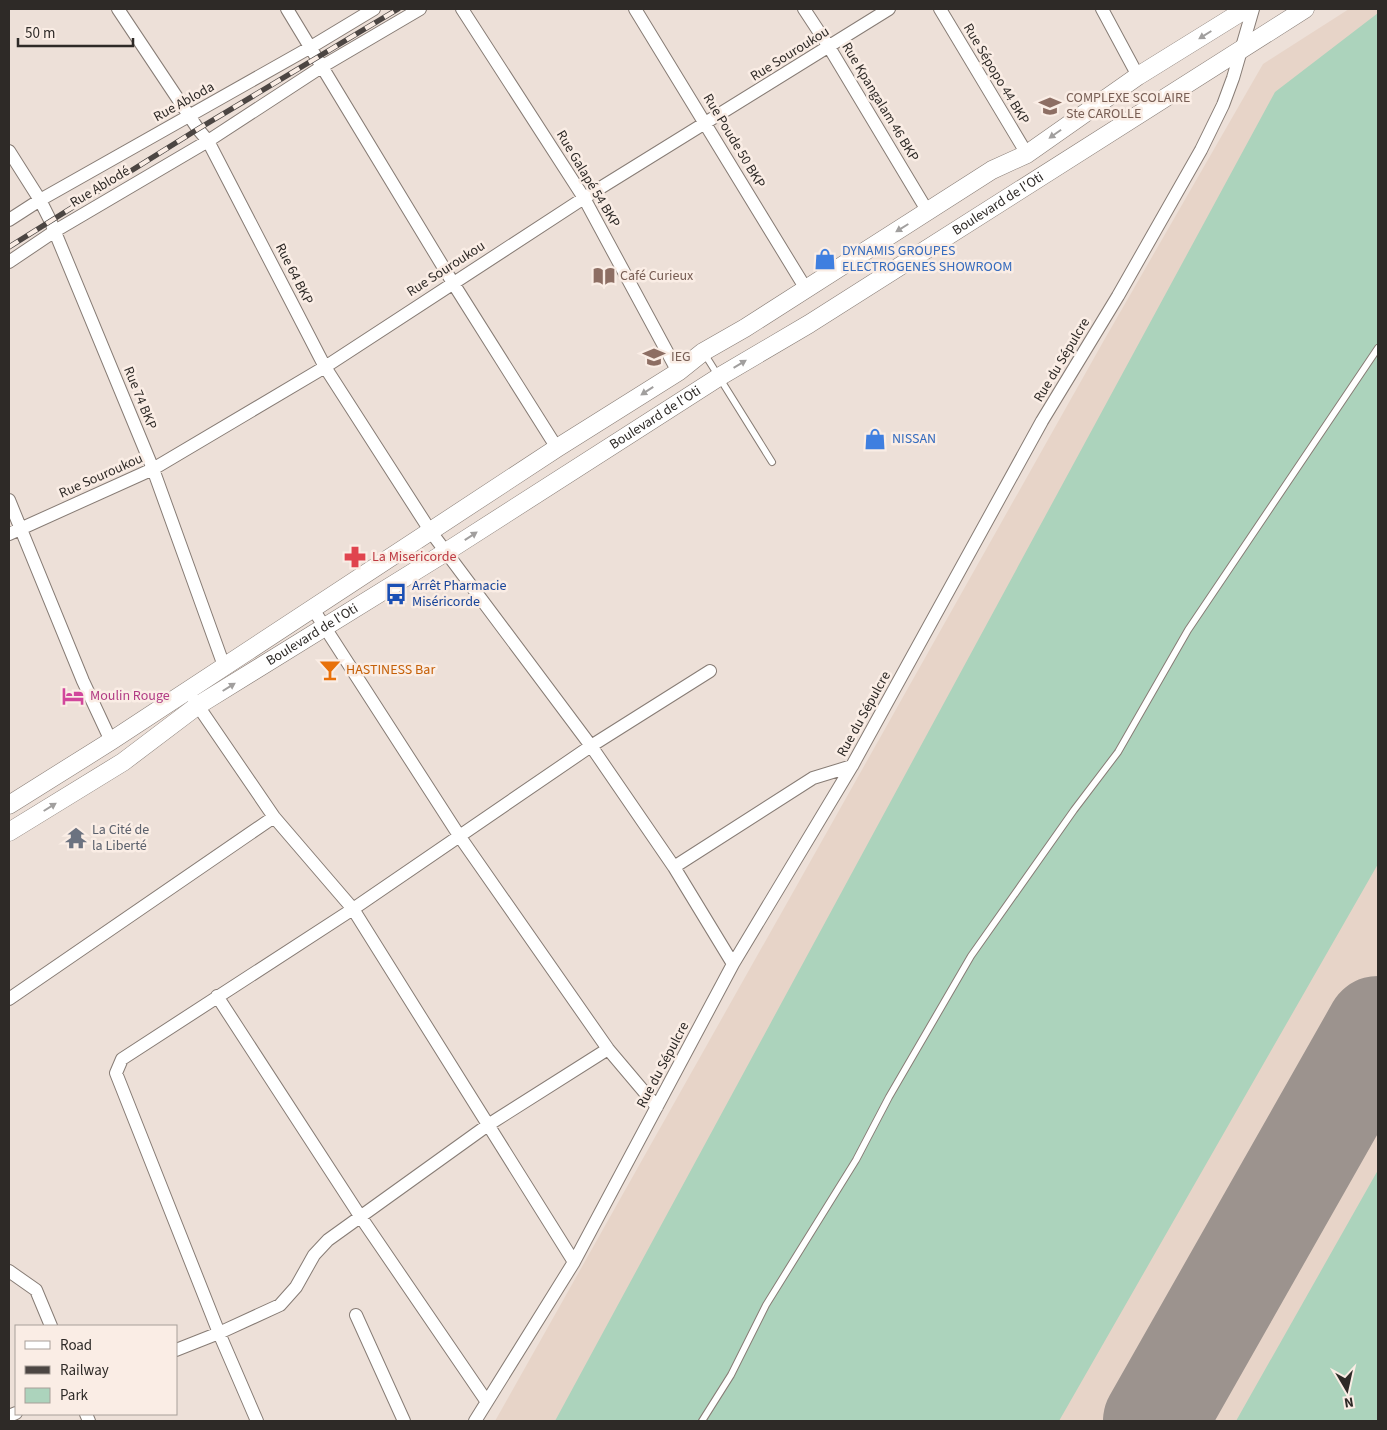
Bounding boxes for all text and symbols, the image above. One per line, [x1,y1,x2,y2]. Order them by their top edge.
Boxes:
scale bar [18,15,132,47]
street label: Rue Sépopo 44 BKP [958,20,1034,128]
street label: Rue Souroukou [747,22,833,86]
text: 50 m [25,23,55,44]
one-way arrow [1198,30,1211,39]
street label: Rue Kpangalam 46 BKP [837,39,924,165]
street label: Rue Abloda [150,77,218,127]
place label: COMPLEXE SCOLAIRE Ste CAROLLE [1066,88,1190,124]
street label: Rue Poude 50 BKP [698,90,770,192]
school or university icon: COMPLEXE SCOLAIRE Ste CAROLLE [1037,93,1063,119]
street label: Rue Galapé 54 BKP [551,127,625,231]
one-way arrow [1048,129,1062,139]
street label: Rue Ablodé [66,161,134,213]
street label: Boulevard de l'Oti [948,167,1048,240]
one-way arrow [895,224,909,233]
street label: Rue Souroukou [403,236,489,302]
street label: Rue 64 BKP [270,240,318,308]
place label: DYNAMIS GROUPES ELECTROGENES SHOWROOM [842,241,1012,277]
shop icon: DYNAMIS GROUPES ELECTROGENES SHOWROOM [812,246,838,272]
library icon: Café Curieux [591,263,617,289]
place label: Café Curieux [620,266,694,286]
street label: Rue du Sépulcre [1029,314,1095,406]
school or university icon: IEG [641,344,667,370]
place label: IEG [671,347,691,367]
one-way arrow [734,360,747,369]
street label: Rue 74 BKP [118,364,162,433]
street label: Boulevard de l'Oti [606,381,705,455]
one-way arrow [641,387,654,396]
shop icon: NISSAN [862,426,888,452]
place label: NISSAN [892,429,936,449]
street label: Rue Souroukou [56,449,146,503]
one-way arrow [464,532,477,541]
pharmacy icon: La Misericorde [342,544,368,570]
place label: La Misericorde [372,547,457,567]
place label: Arrêt Pharmacie Miséricorde [412,576,506,612]
bus stop icon: Arrêt Pharmacie Miséricorde [383,581,409,607]
street label: Boulevard de l'Oti [262,599,362,671]
bar icon: HASTINESS Bar [317,657,343,683]
place label: HASTINESS Bar [346,660,435,680]
street label: Rue du Sépulcre [832,668,896,760]
one-way arrow [222,682,235,691]
hotel icon: Moulin Rouge [60,683,86,709]
place label: Moulin Rouge [90,686,170,706]
one-way arrow [44,802,57,811]
place label: La Cité de la Liberté [92,820,149,856]
temple icon: La Cité de la Liberté [63,825,89,851]
street label: Rue du Sépulcre [632,1018,694,1112]
legend [15,1325,178,1415]
text: Road [60,1335,92,1356]
text: Railway [60,1360,109,1381]
north arrow [1322,1365,1372,1415]
text: Park [60,1385,89,1406]
text: N [1343,1391,1355,1412]

